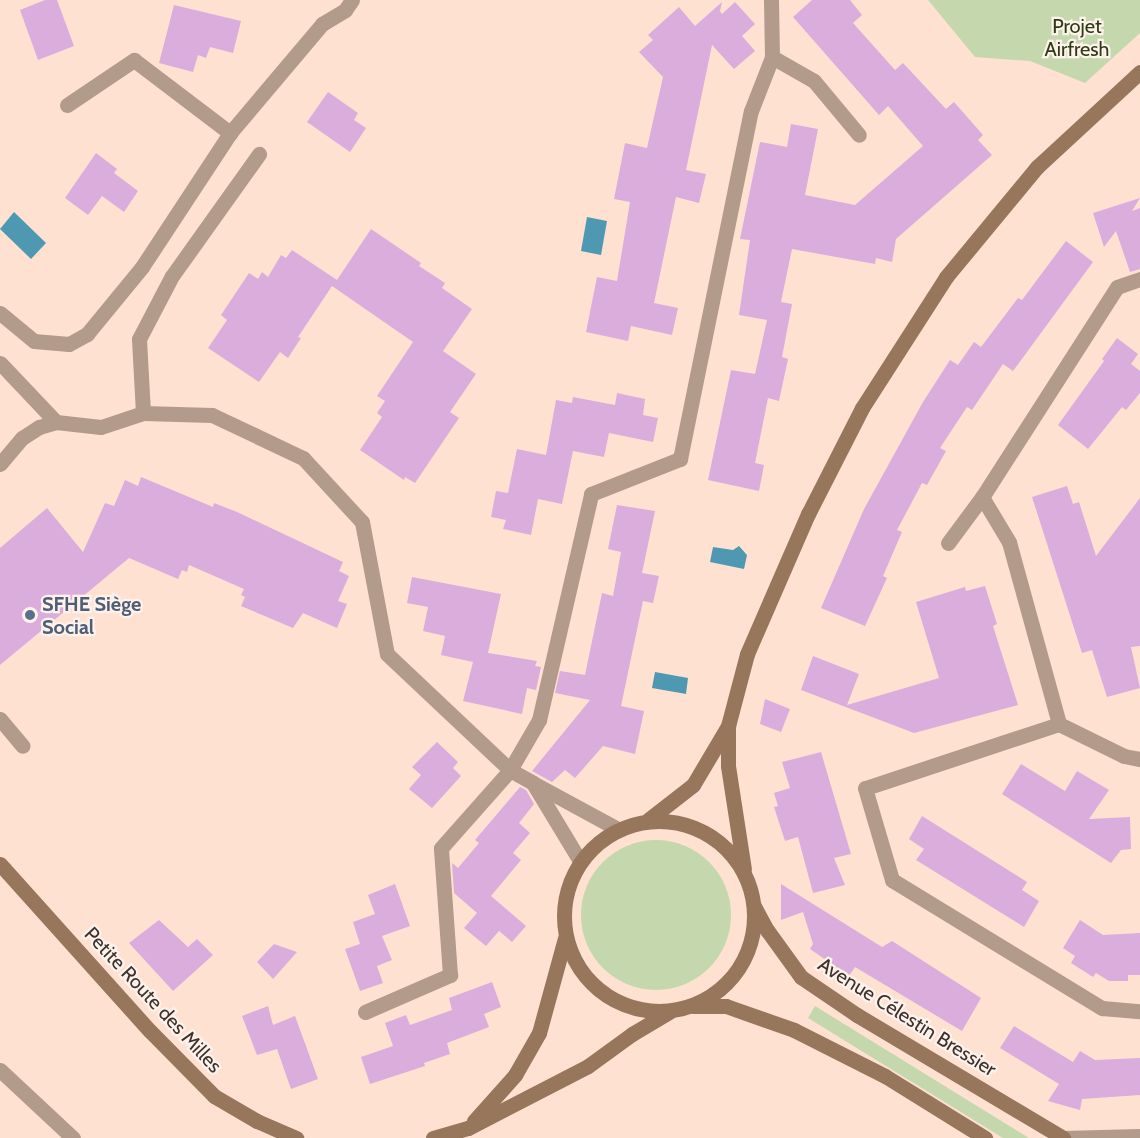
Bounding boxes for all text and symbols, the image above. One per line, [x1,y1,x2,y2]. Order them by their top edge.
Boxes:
park label: Projet Airfresh [1045,15,1109,62]
place label: SFHE Siège Social [42,592,141,639]
marker: SFHE Siège Social [23,608,37,622]
street label: Petite Route des Milles [79,922,227,1078]
street label: Avenue Célestin Bressier [814,952,1000,1082]

